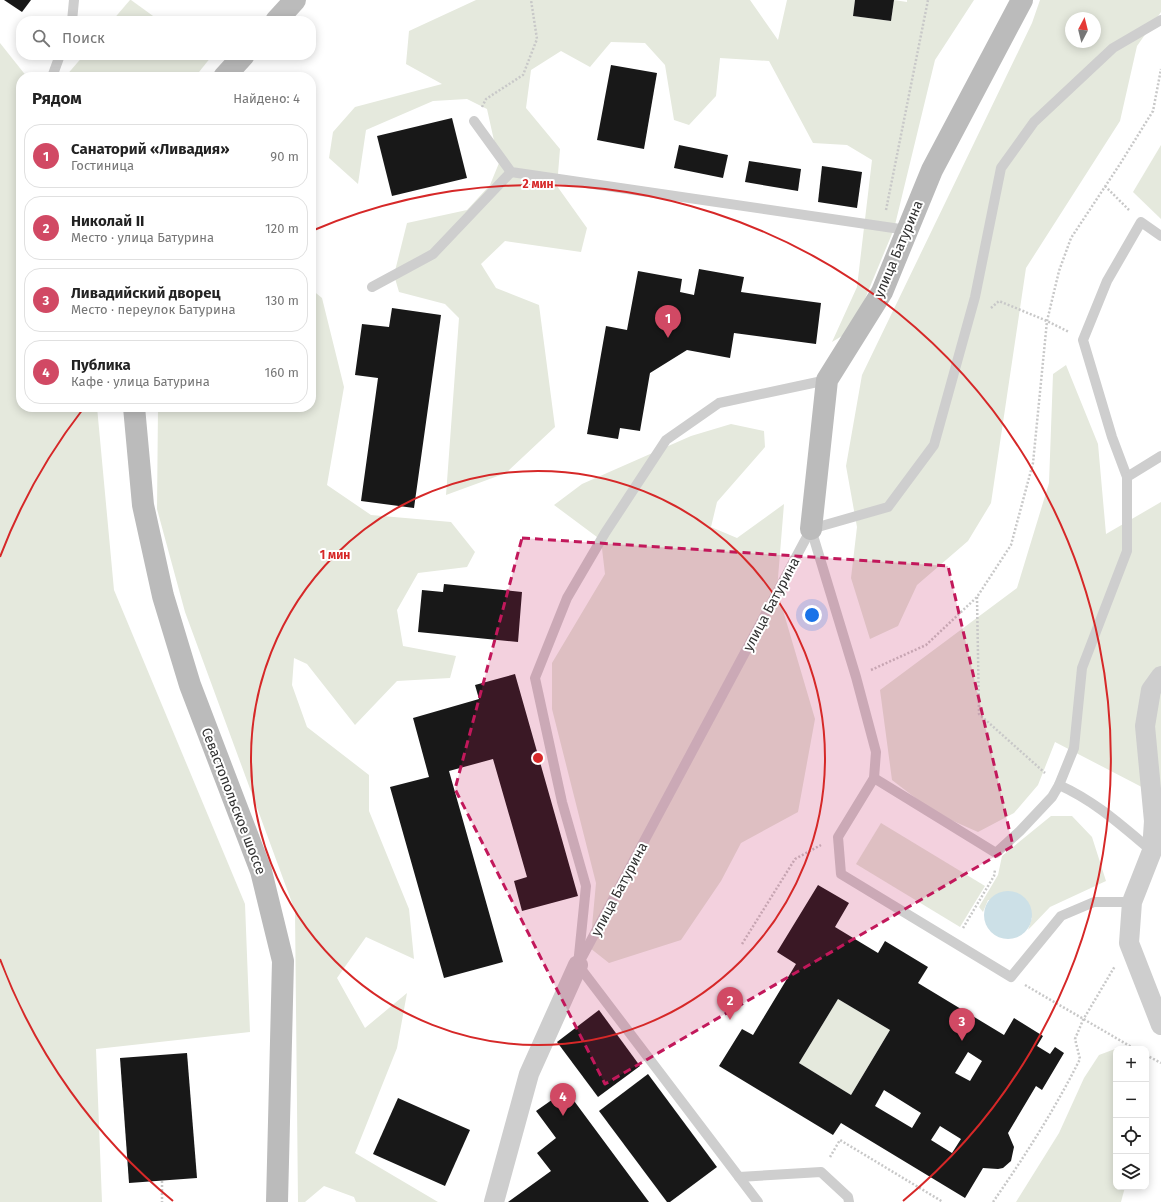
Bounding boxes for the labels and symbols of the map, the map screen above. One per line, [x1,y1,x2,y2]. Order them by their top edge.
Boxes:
north arrow [1065,12,1101,48]
text: 2 мин [522,177,554,191]
street label: улица Батурина [870,198,927,300]
pin: 1 [655,305,681,338]
text: 1 мин [320,548,350,562]
street label: улица Батурина [740,554,803,654]
your location [802,605,822,625]
street label: Севастопольское шоссе [198,725,269,877]
centre of rings [531,751,545,765]
street label: улица Батурина [588,839,651,939]
pin: 2 [717,987,743,1020]
pin: 3 [949,1008,975,1041]
pin: 4 [550,1083,576,1116]

